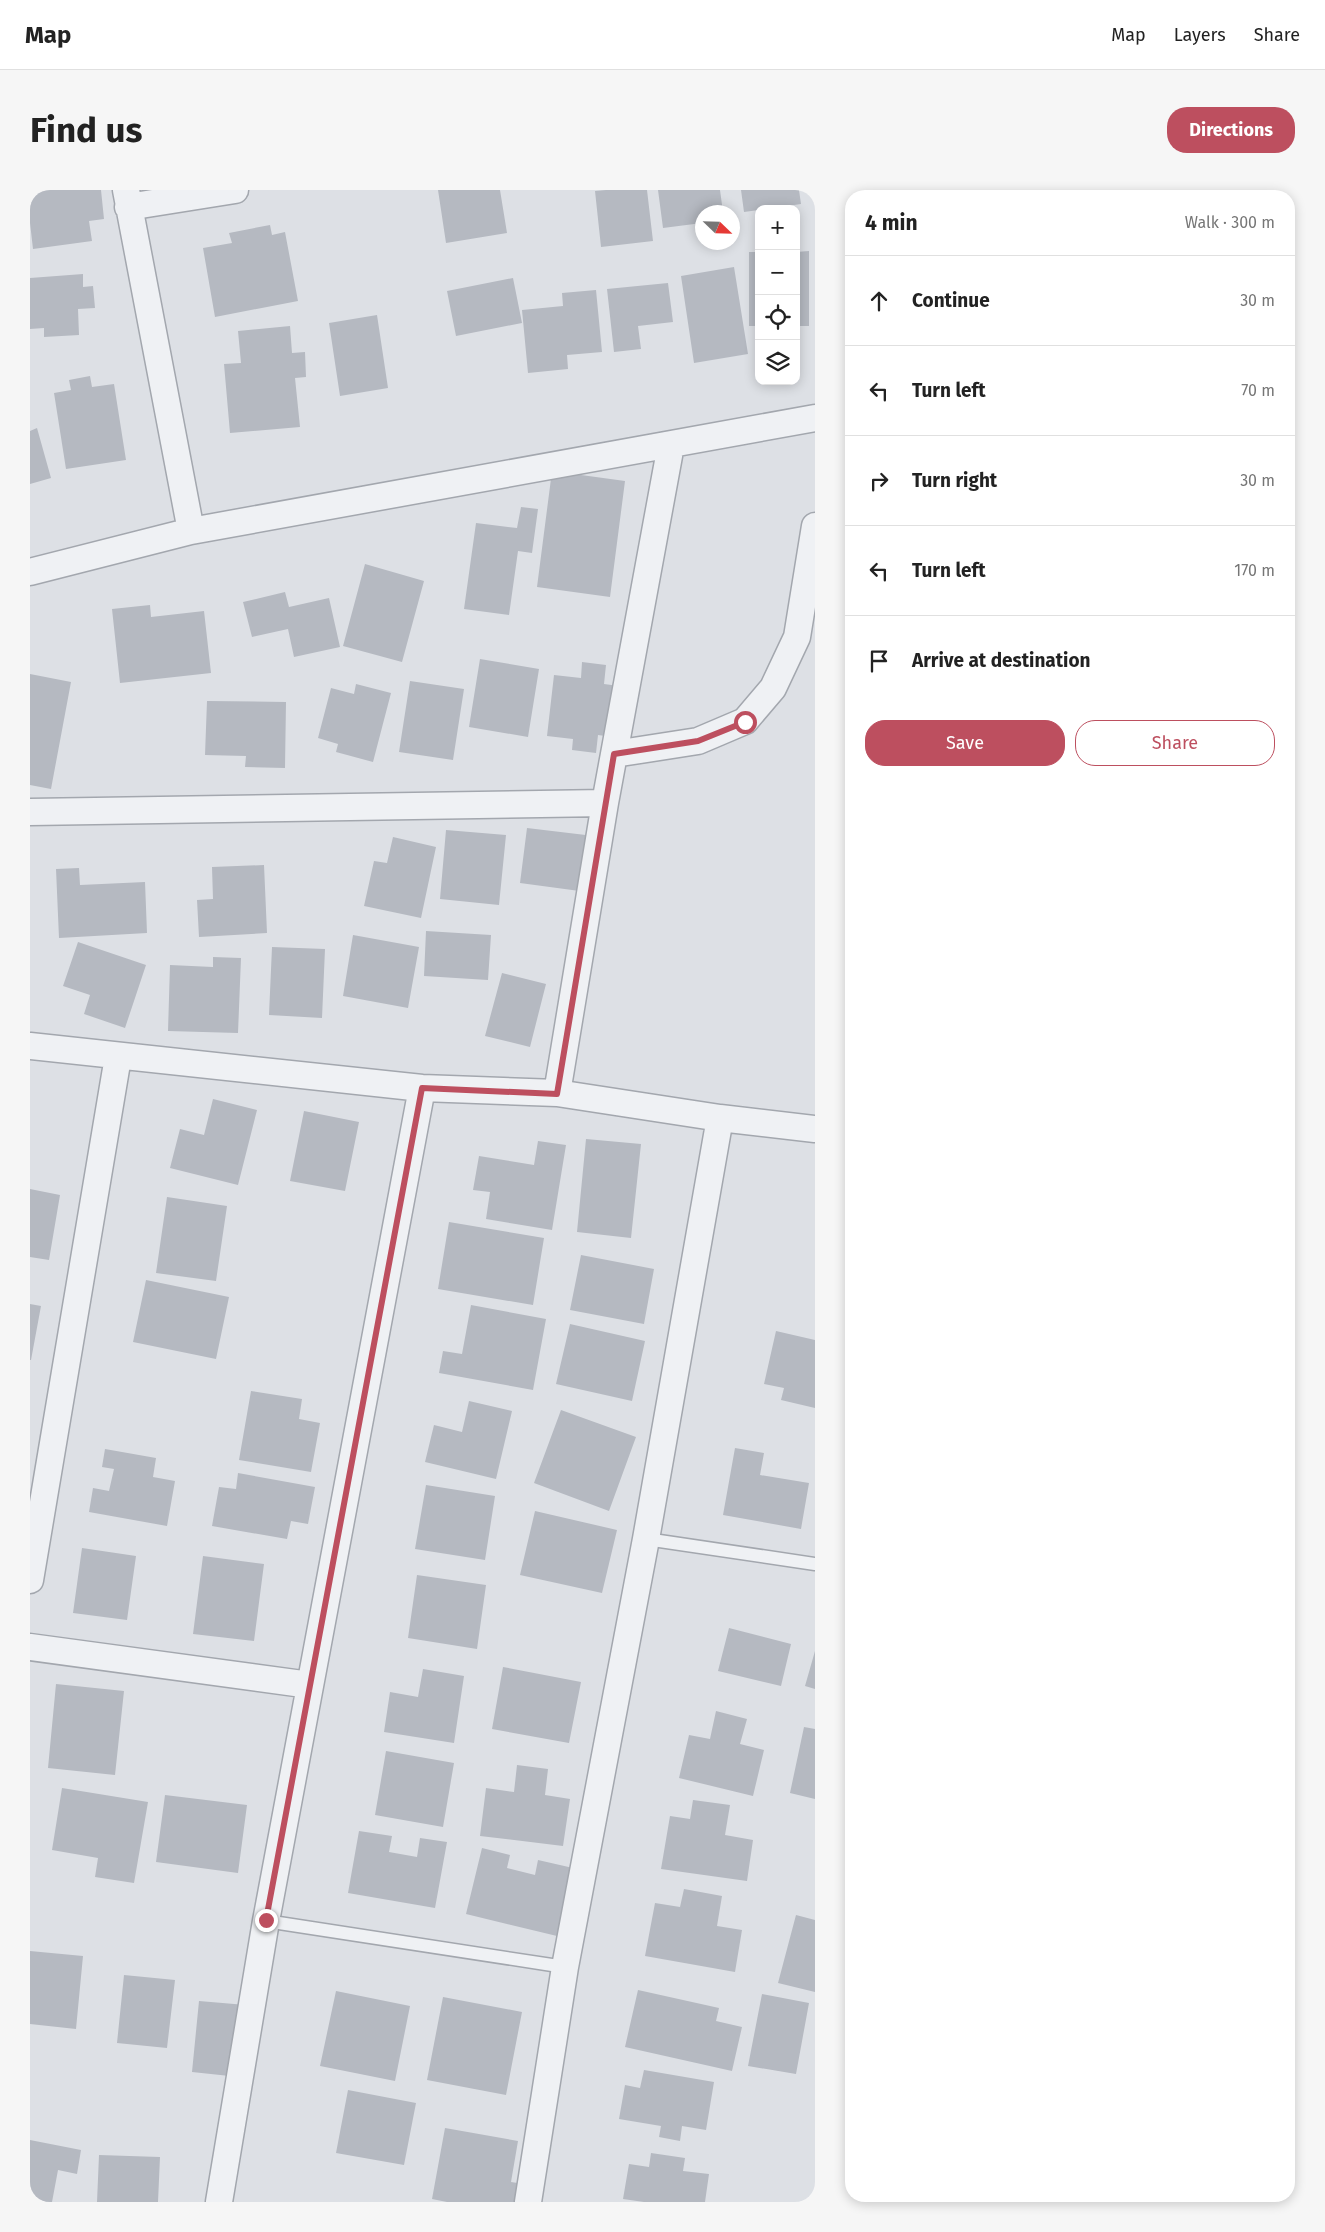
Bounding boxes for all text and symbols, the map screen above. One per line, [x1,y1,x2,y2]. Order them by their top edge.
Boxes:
text: Map [25,21,71,49]
text: Map [1111,24,1146,46]
text: Layers [1174,24,1226,46]
text: Share [1254,24,1300,46]
button: Directions [1167,107,1295,153]
text: Find us [30,109,142,151]
north arrow [695,205,740,250]
map controls [755,205,800,385]
button: + [755,205,800,250]
text: 4 min [865,210,918,236]
text: Walk · 300 m [1185,213,1275,232]
button: − [755,250,800,295]
icon: ahead [865,287,893,315]
text: Continue [912,289,990,312]
text: 30 m [1240,291,1275,310]
button: locate [755,295,800,340]
button: layers [755,340,800,385]
icon: left [865,377,893,405]
text: Turn left [912,379,986,402]
text: 70 m [1241,381,1275,400]
icon: right [865,467,893,495]
text: Turn right [912,469,997,492]
text: 30 m [1240,471,1275,490]
icon: left [865,557,893,585]
text: Turn left [912,559,986,582]
text: 170 m [1234,561,1275,580]
icon: arrive [865,647,893,675]
text: Arrive at destination [912,649,1091,672]
route start [734,711,757,734]
button: Save [865,720,1065,766]
button: Share [1075,720,1275,766]
route end [255,1909,278,1932]

